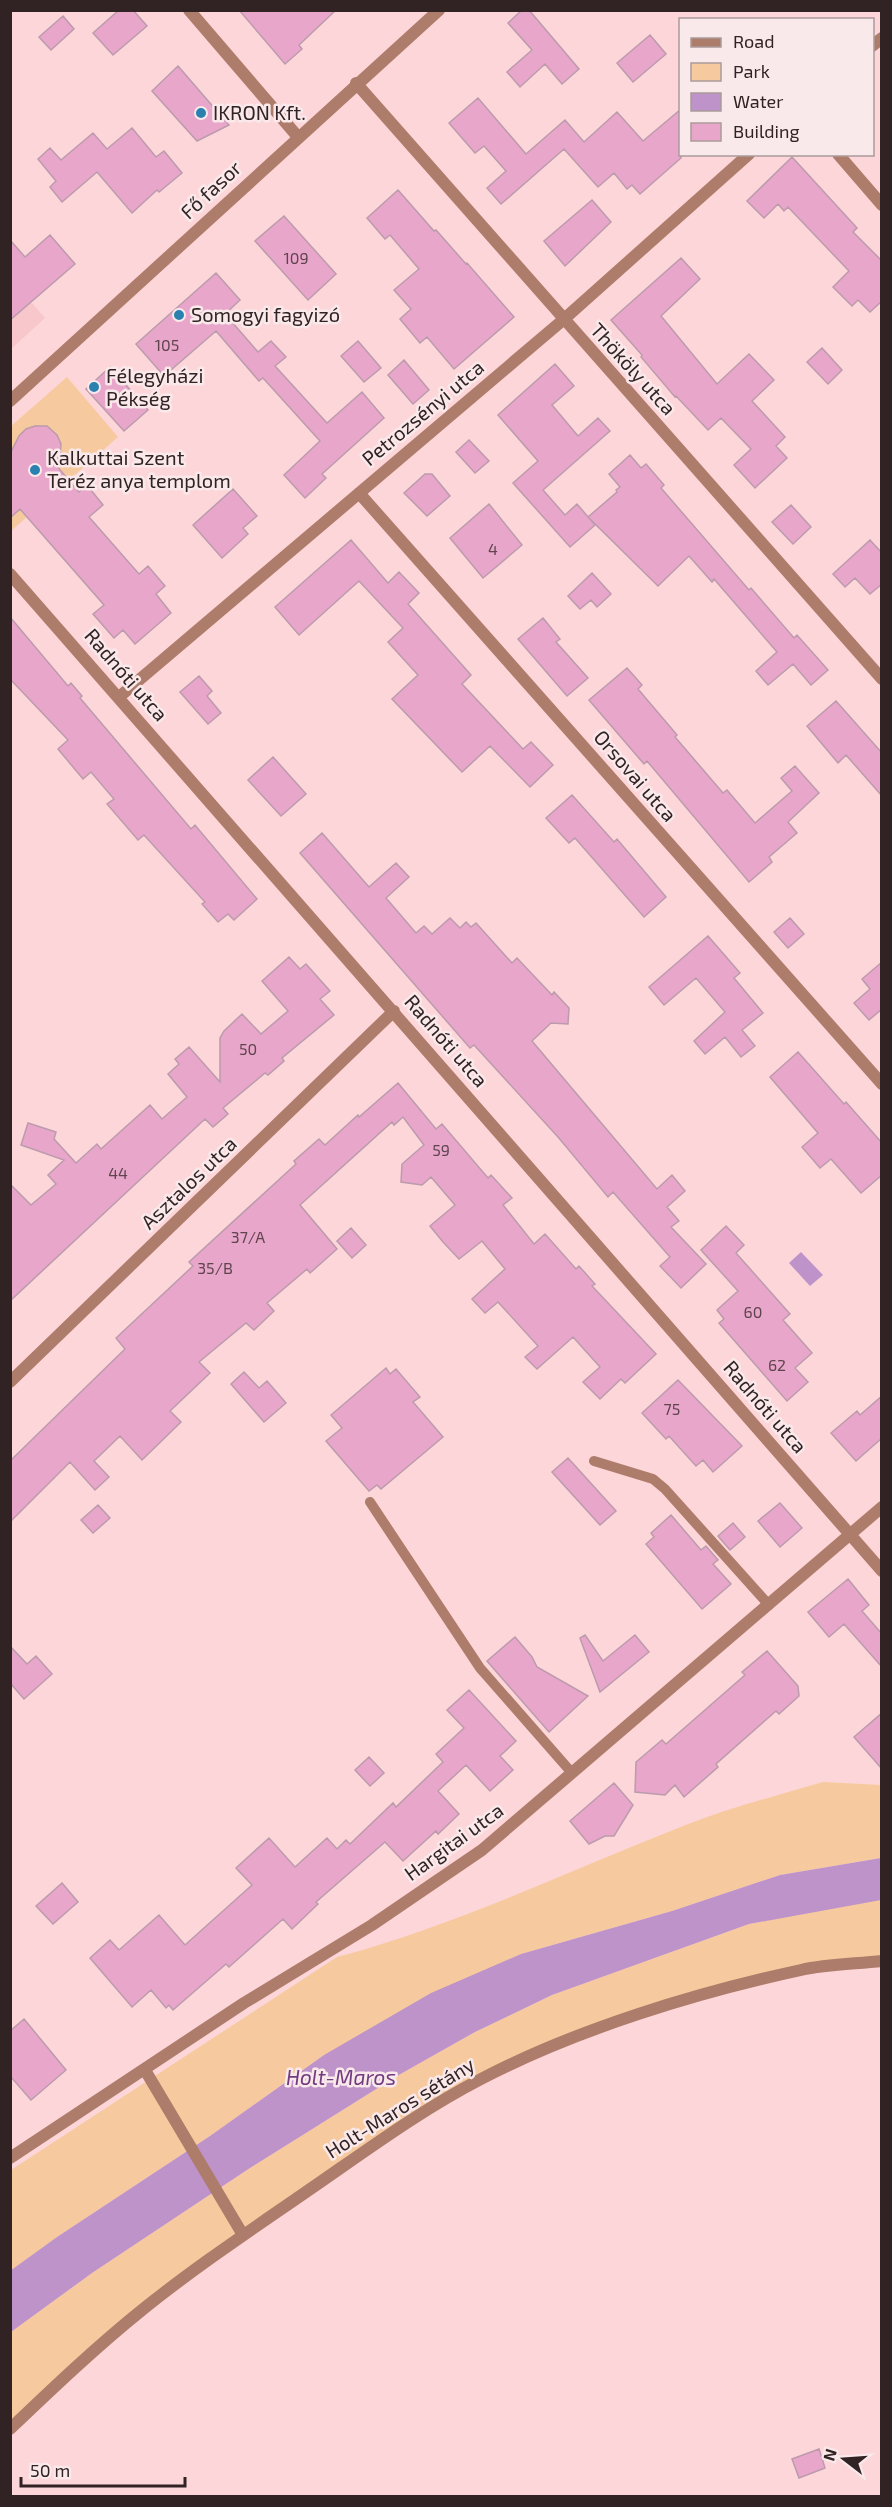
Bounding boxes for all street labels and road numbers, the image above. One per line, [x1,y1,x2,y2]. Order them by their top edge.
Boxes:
street label: Fő fasor [175,155,246,223]
street label: Thököly utca [586,317,681,419]
street label: Petrozsényi utca [357,354,488,470]
street label: Radnóti utca [80,623,173,725]
street label: Orsovai utca [589,725,682,826]
street label: Radnóti utca [400,989,493,1091]
street label: Asztalos utca [136,1131,241,1234]
street label: Radnóti utca [719,1355,812,1457]
street label: Hargitai utca [399,1797,507,1885]
street label: Holt-Maros sétány [321,2051,479,2163]

